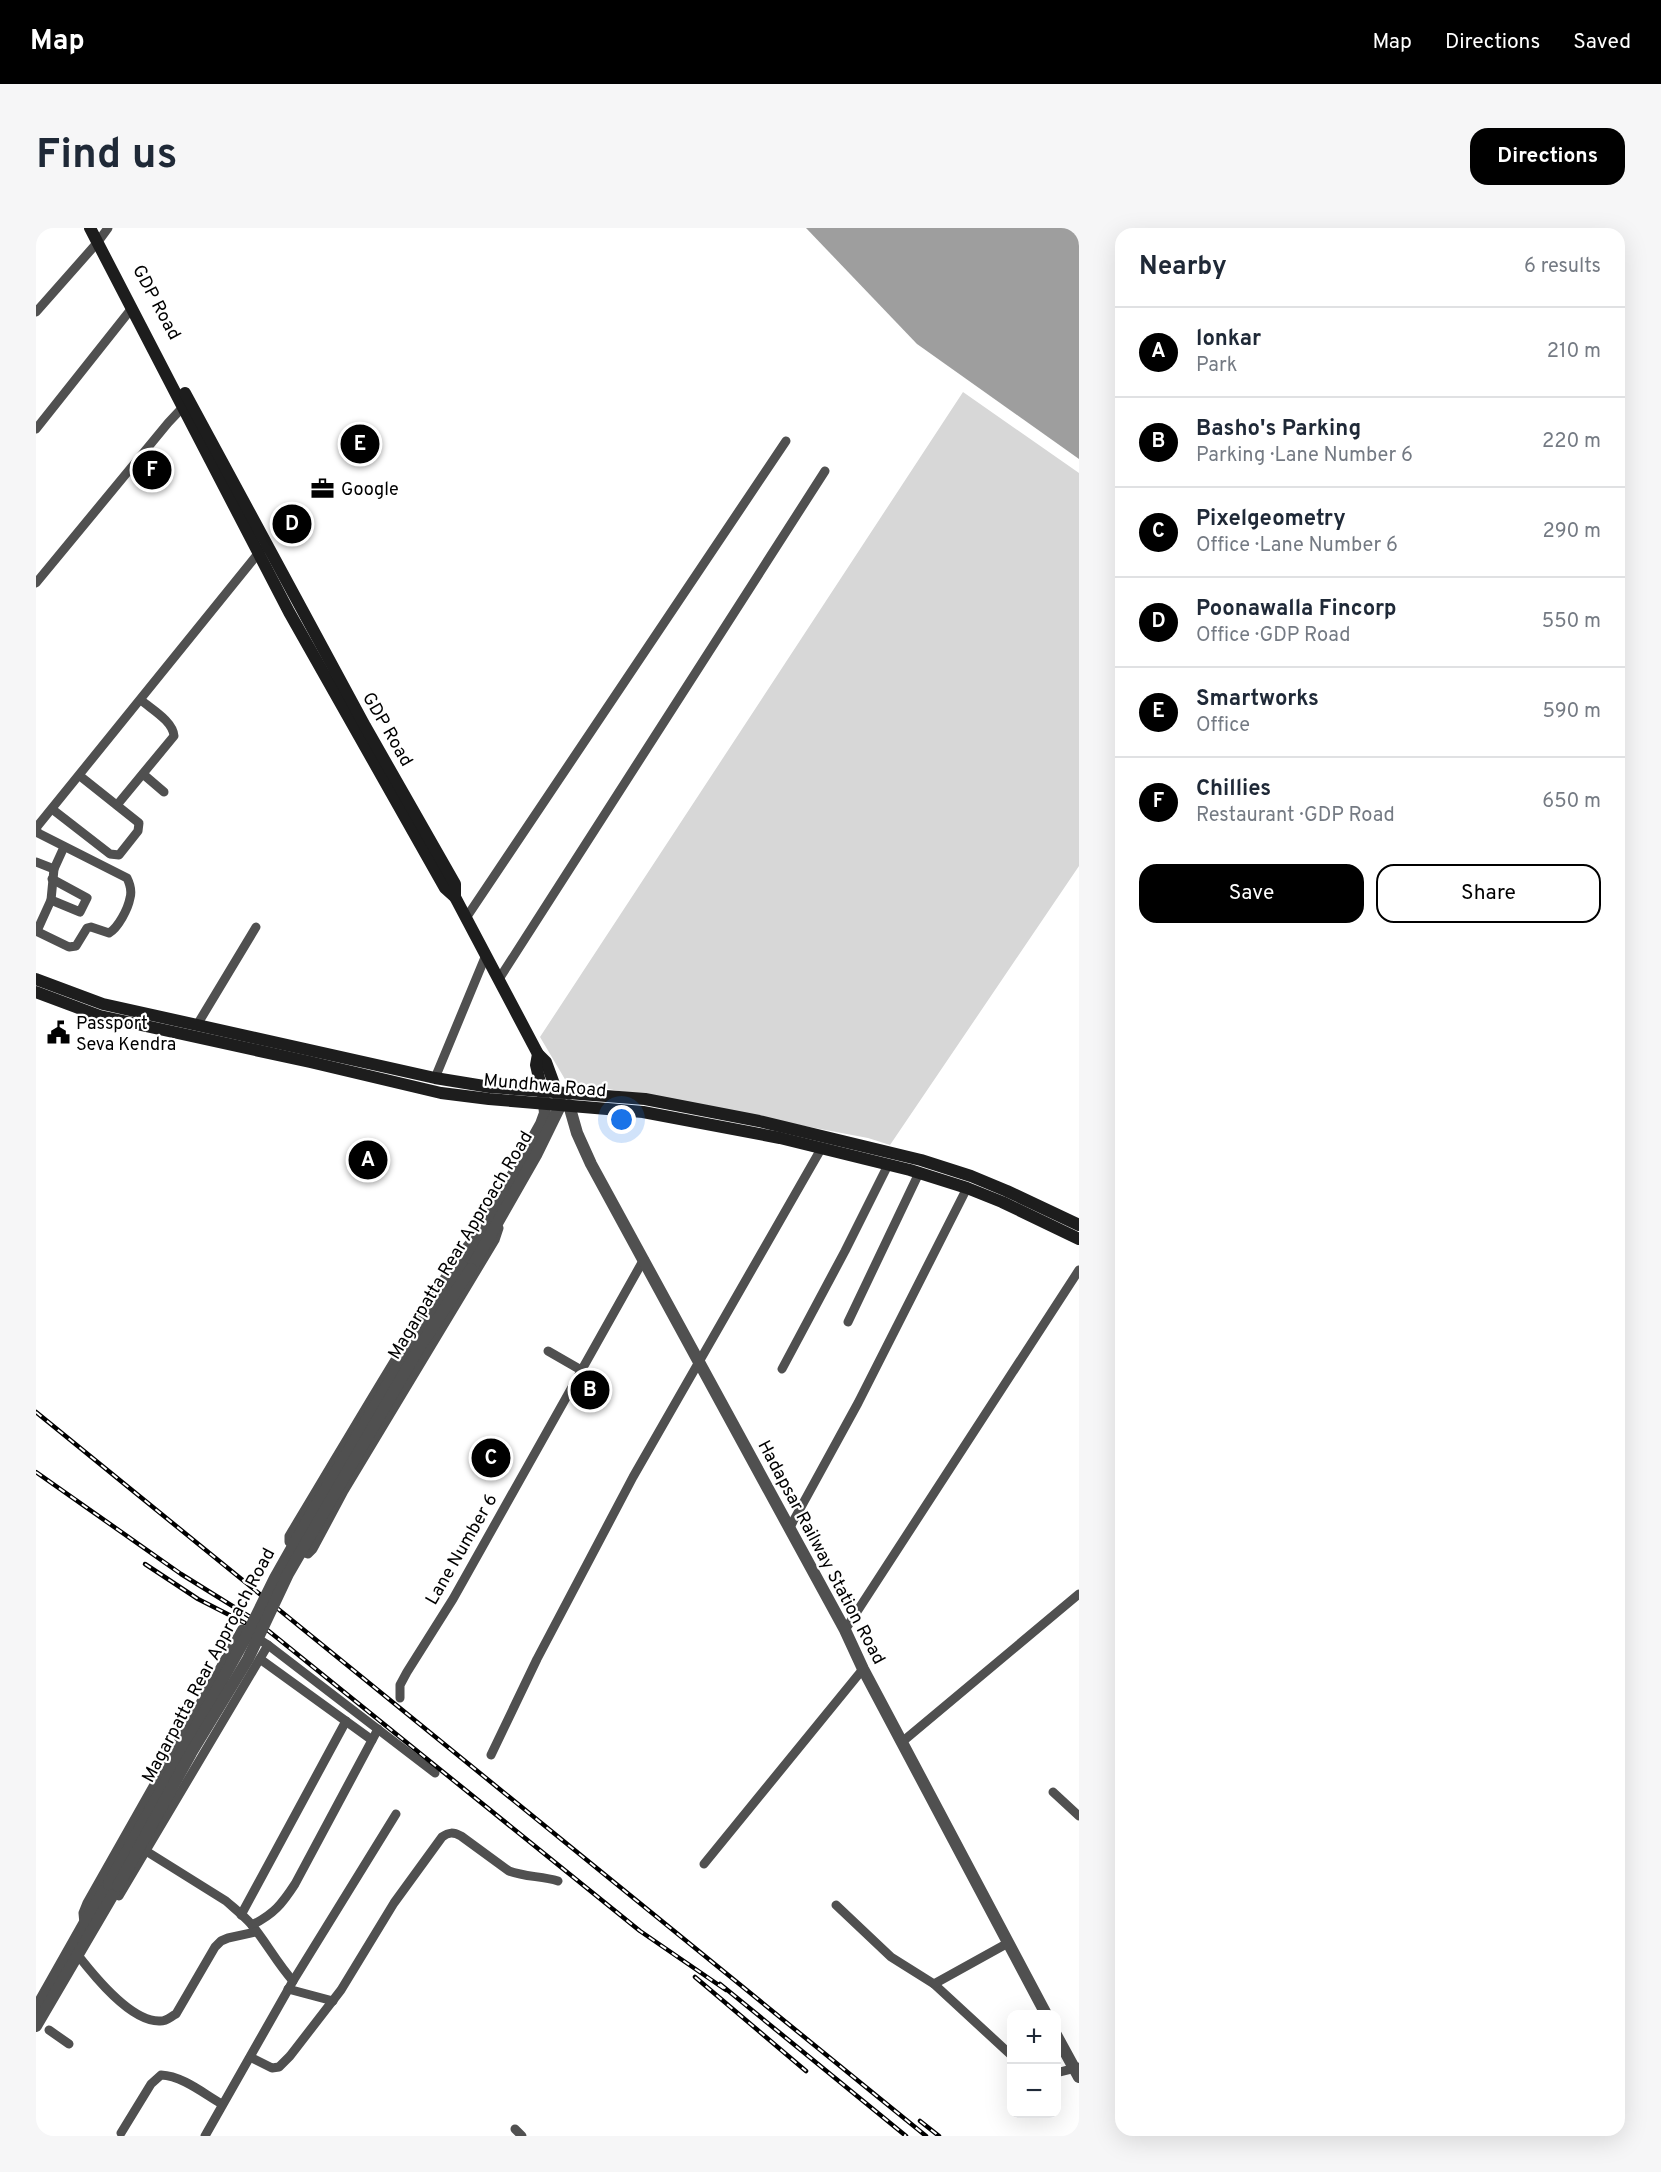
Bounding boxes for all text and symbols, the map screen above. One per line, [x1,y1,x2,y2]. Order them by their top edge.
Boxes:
text: Map [30,24,85,60]
text: Map [1372,29,1412,56]
text: Directions [1445,29,1540,56]
text: Saved [1573,29,1631,56]
button: Directions [1470,128,1625,185]
text: Find us [36,130,177,183]
text: Nearby [1139,251,1227,284]
text: 6 results [1524,254,1601,280]
street label: GDP Road [126,261,185,344]
text: lonkar [1196,326,1261,353]
text: A [1151,339,1166,365]
text: 210 m [1547,339,1601,365]
text: Park [1196,353,1237,379]
text: Basho's Parking [1196,416,1361,443]
pin: E [340,422,380,466]
text: B [1152,429,1165,455]
text: 220 m [1542,429,1601,455]
text: Parking · Lane Number 6 [1196,443,1413,469]
pin: F [132,448,172,492]
office icon: Google [310,476,336,502]
place label: Google [341,479,399,502]
pin: D [272,502,312,546]
text: Pixelgeometry [1196,506,1346,533]
text: C [1152,519,1165,545]
text: 290 m [1543,519,1601,545]
text: Office · Lane Number 6 [1196,533,1398,559]
text: Poonawalla Fincorp [1196,596,1397,623]
text: D [1151,609,1166,635]
text: 550 m [1542,609,1601,635]
text: Office · GDP Road [1196,623,1350,649]
text: Smartworks [1196,686,1319,713]
street label: GDP Road [356,689,417,771]
text: E [1152,699,1165,725]
text: 590 m [1543,699,1601,725]
text: Office [1196,713,1250,739]
text: Chillies [1196,776,1271,803]
text: F [1153,789,1164,815]
text: 650 m [1542,789,1601,815]
text: Restaurant · GDP Road [1196,803,1395,829]
button: Save [1139,864,1364,923]
button: Share [1376,864,1601,923]
place label: Passport Seva Kendra [76,1013,176,1057]
public building icon: Passport Seva Kendra [45,1020,71,1046]
street label: Mundhwa Road [482,1070,607,1103]
your location [607,1105,636,1134]
street label: Magarpatta Rear Approach Road [384,1127,539,1364]
pin: A [348,1138,388,1182]
pin: B [570,1368,610,1412]
pin: C [472,1436,510,1480]
street label: Hadapsar Railway Station Road [752,1437,890,1669]
street label: Lane Number 6 [421,1490,503,1609]
street label: Magarpatta Rear Approach Road [138,1544,281,1787]
map controls [1007,2010,1061,2118]
button: + [1007,2010,1061,2064]
button: − [1007,2064,1061,2118]

